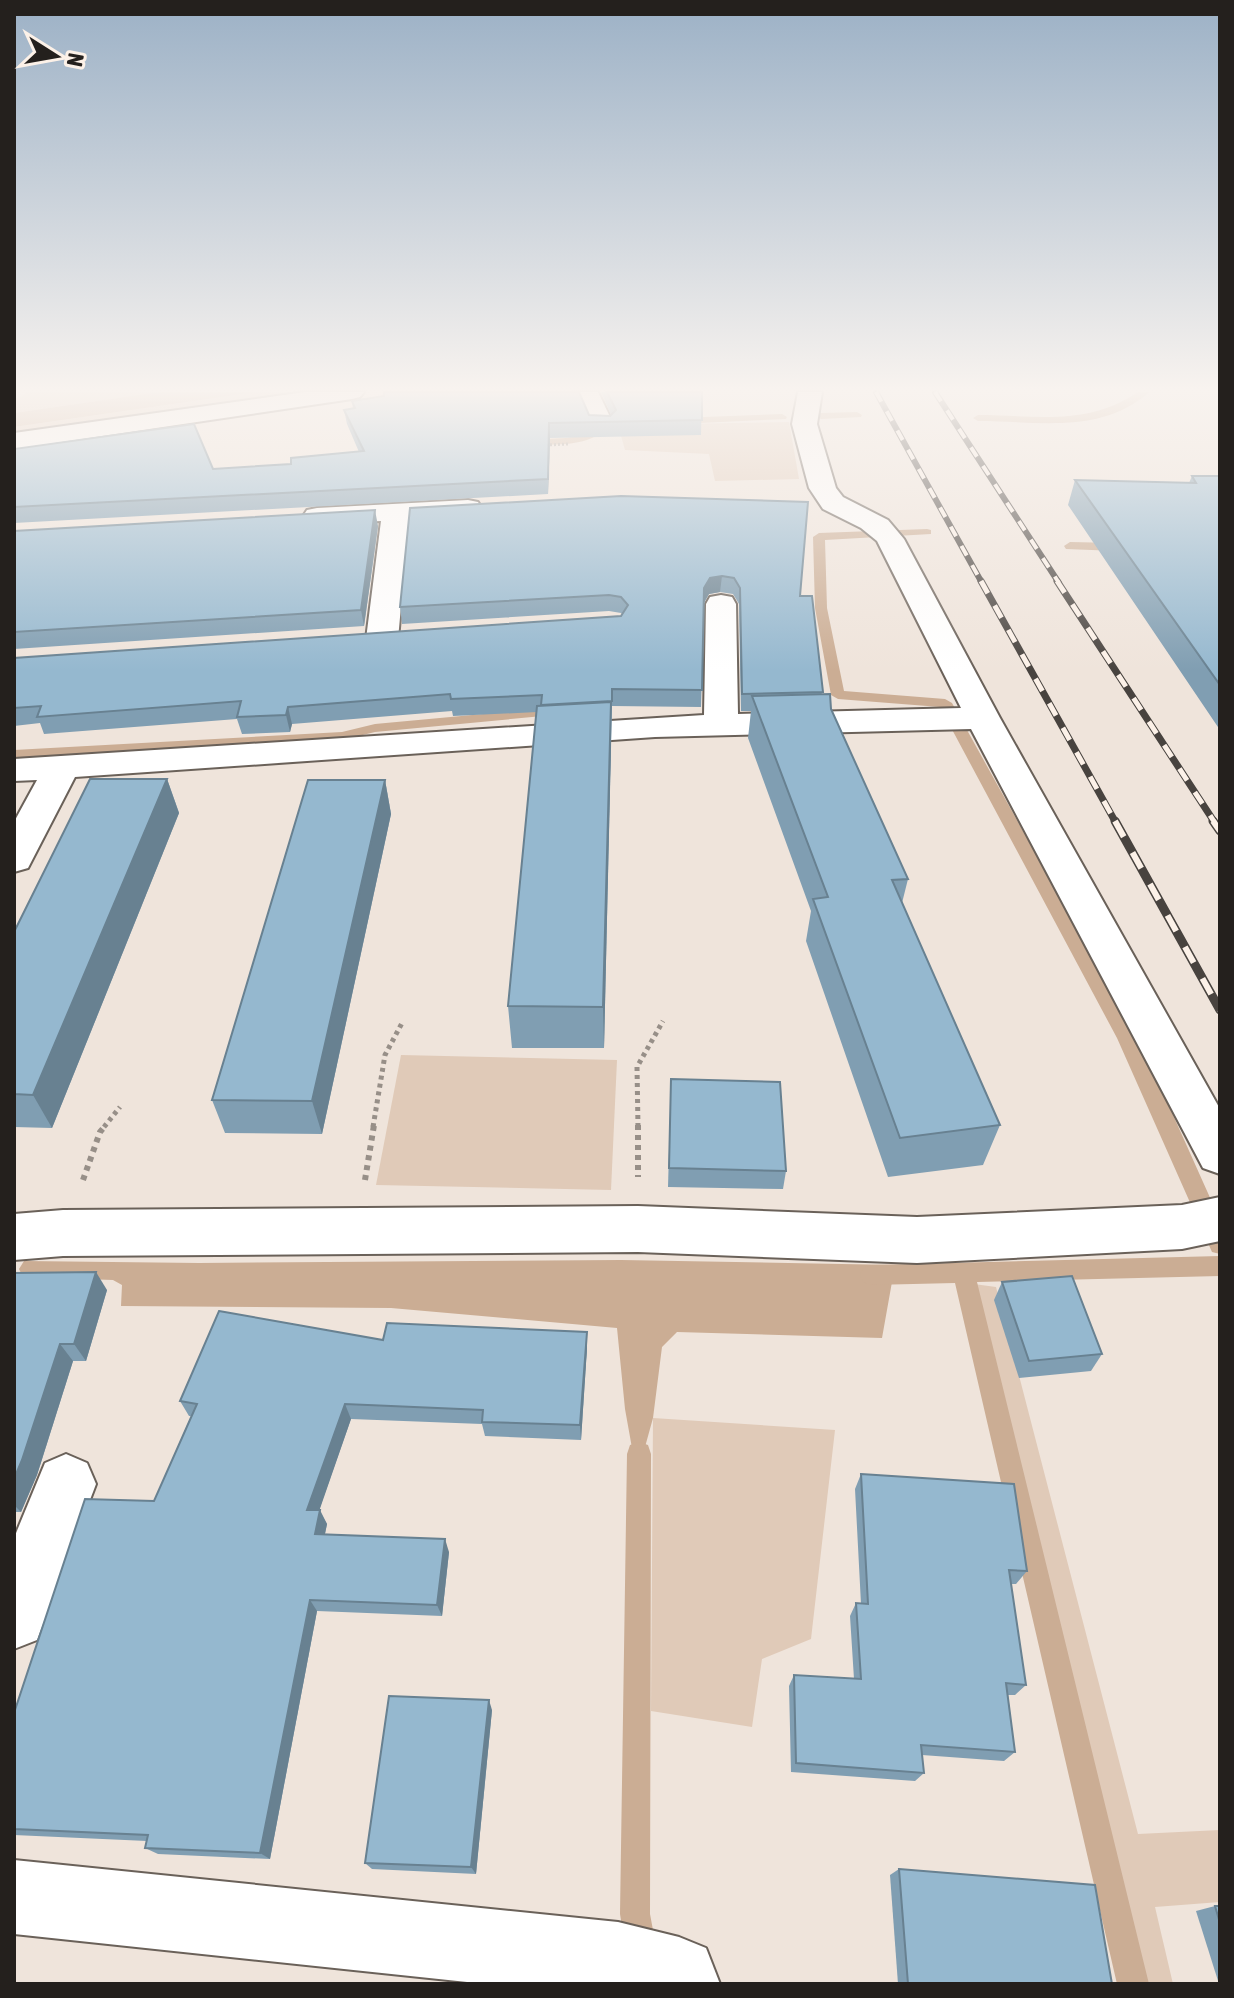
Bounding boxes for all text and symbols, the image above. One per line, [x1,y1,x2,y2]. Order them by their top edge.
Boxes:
north arrow [16,16,96,96]
text: N [62,51,90,69]

